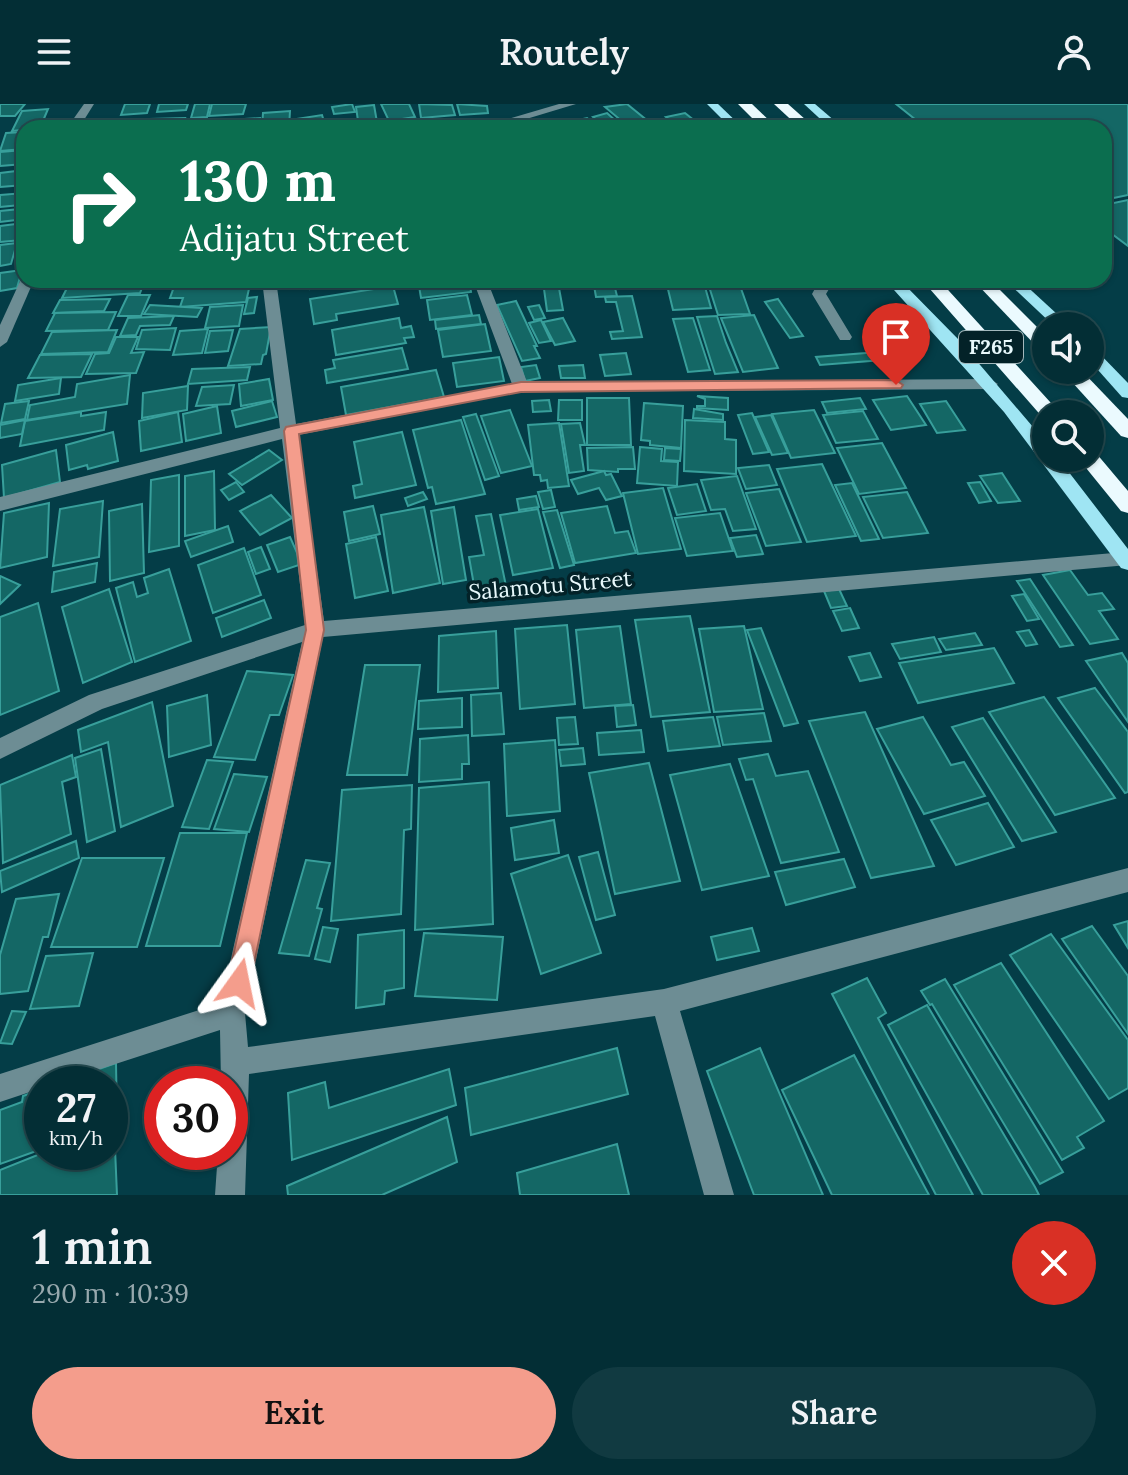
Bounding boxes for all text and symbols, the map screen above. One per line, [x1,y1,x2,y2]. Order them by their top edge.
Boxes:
text: Routely [499,29,629,75]
icon: menu [32,30,76,74]
icon: person [1052,30,1096,74]
text: 130 m [180,145,336,216]
icon: right [48,152,152,256]
text: Adijatu Street [180,215,409,261]
pin [862,303,930,385]
map controls [1032,312,1104,472]
button: sound [1032,312,1104,384]
icon: arrive [874,315,918,359]
road number: F265 [959,331,1023,363]
button: search [1032,400,1104,472]
street label: Salamotu Street [467,564,633,606]
position arrow [197,941,281,1025]
speed limit sign: 30 [144,1066,248,1170]
text: 27 [56,1082,96,1133]
text: km/h [49,1125,103,1150]
text: 1 min [32,1216,152,1277]
button: close [1012,1221,1096,1305]
text: 290 m · 10:39 [32,1277,189,1310]
button: Exit [32,1367,556,1459]
button: Share [572,1367,1096,1459]

